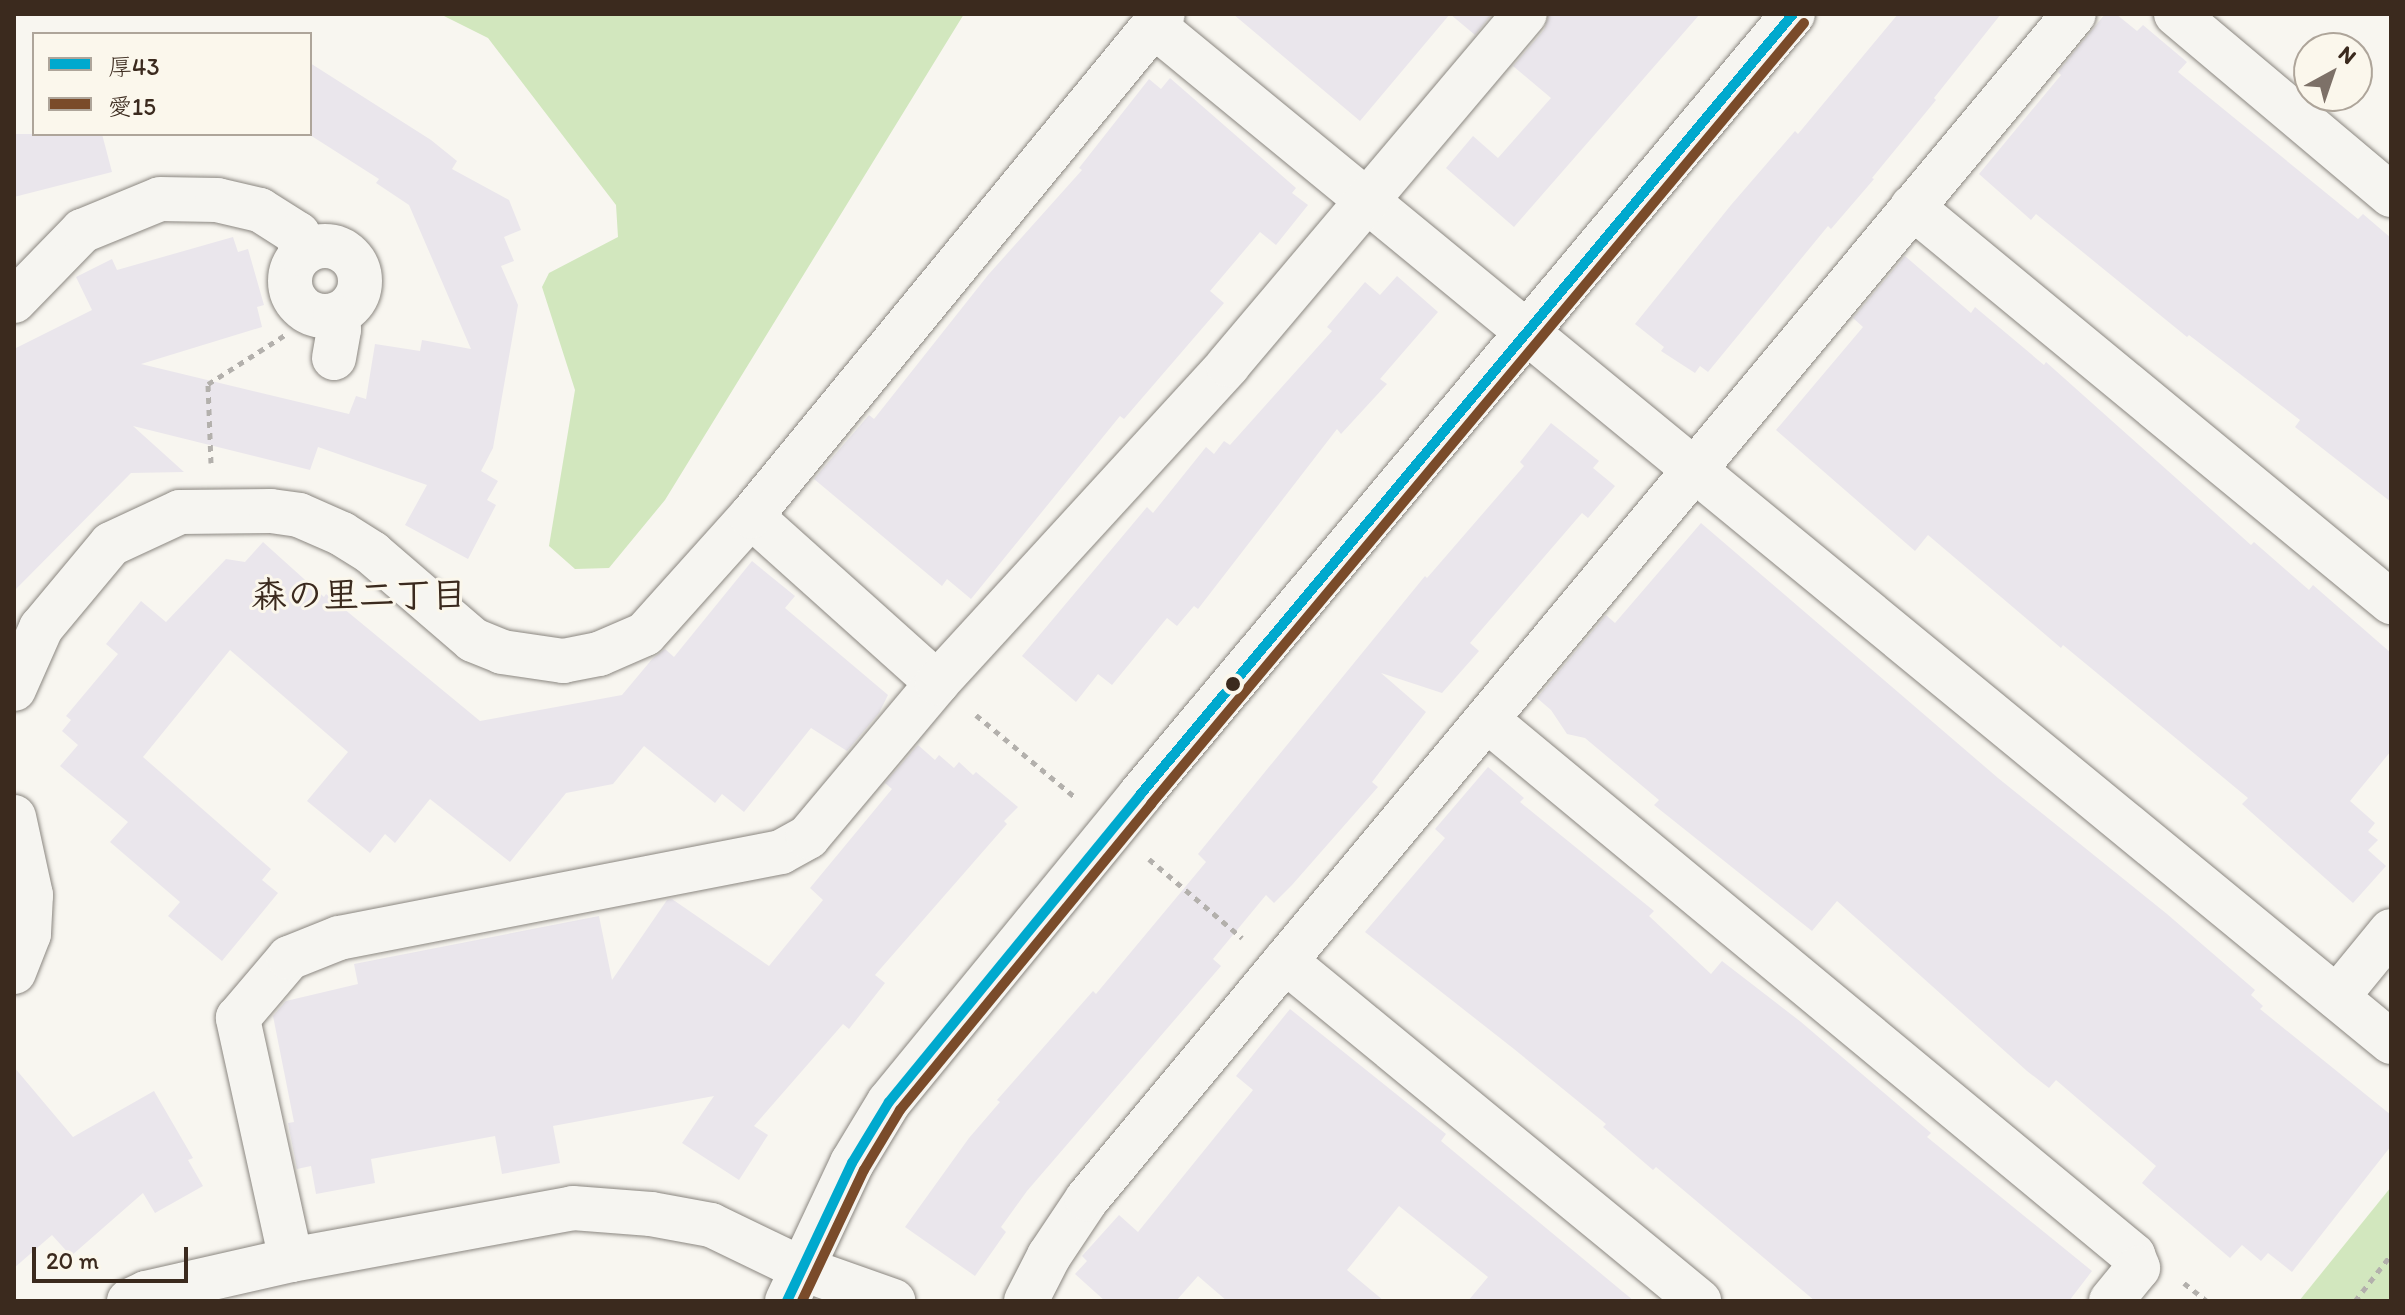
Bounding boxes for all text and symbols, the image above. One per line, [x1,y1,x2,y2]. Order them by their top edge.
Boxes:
legend [32,32,312,136]
north arrow [2293,32,2373,112]
text: N [2333,40,2362,70]
text: 厚43 [108,52,160,81]
text: 愛15 [108,92,156,121]
district label: 森の里二丁目 [251,573,467,617]
unlabelled marker [1225,676,1241,692]
scale bar [36,1231,192,1281]
text: 20 m [46,1246,99,1275]

